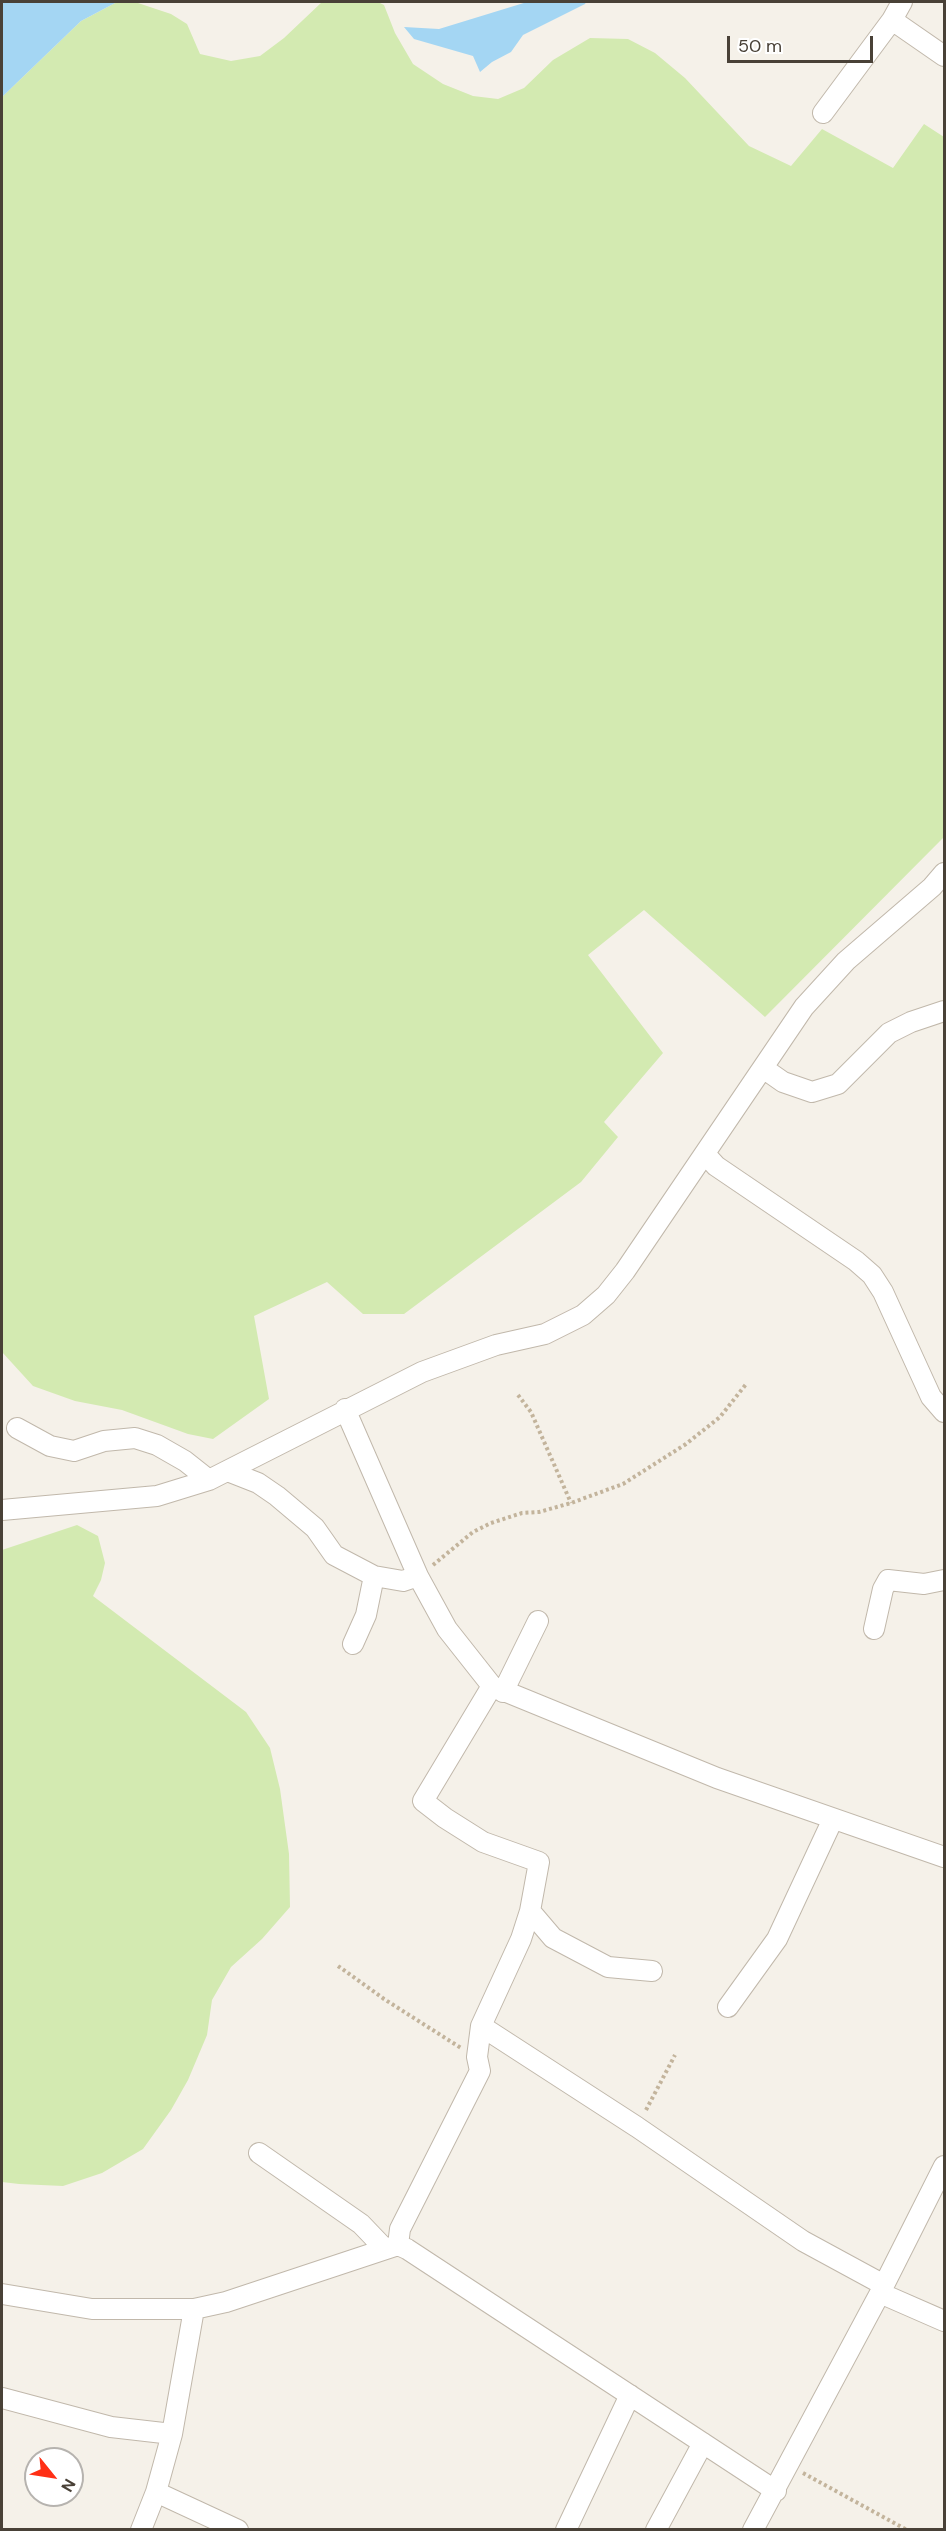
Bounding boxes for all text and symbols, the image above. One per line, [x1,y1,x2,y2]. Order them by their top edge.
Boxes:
scale bar [730,24,876,62]
text: 50 m [738,34,782,58]
north arrow [24,2447,84,2507]
text: N [56,2475,80,2496]

